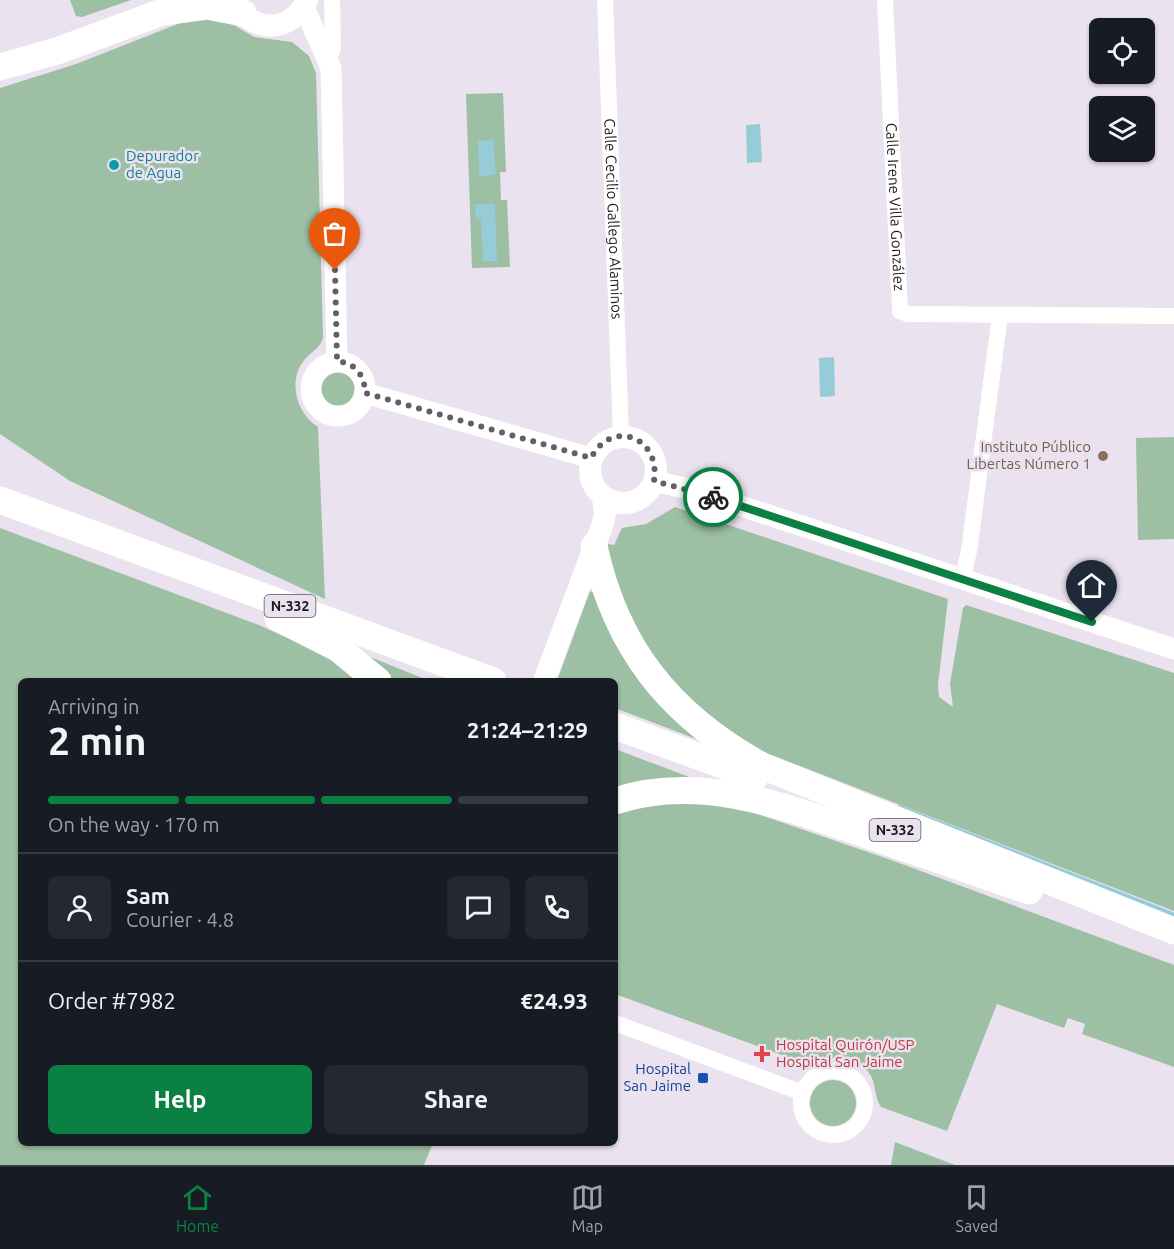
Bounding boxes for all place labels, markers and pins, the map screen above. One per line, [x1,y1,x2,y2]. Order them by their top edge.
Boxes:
place label: Depurador de Agua [126,147,199,181]
marker: Depurador de Agua [107,158,121,172]
pin [309,208,360,270]
place label: Instituto Público Libertas Número 1 [967,438,1091,472]
marker: Instituto Público Libertas Número 1 [1096,449,1110,463]
pin [1066,560,1117,622]
place label: Hospital Quirón/USP Hospital San Jaime [776,1036,915,1070]
marker: Hospital Quirón/USP Hospital San Jaime [753,1045,771,1063]
place label: Hospital San Jaime [623,1060,691,1094]
marker: Hospital San Jaime [696,1071,710,1085]

